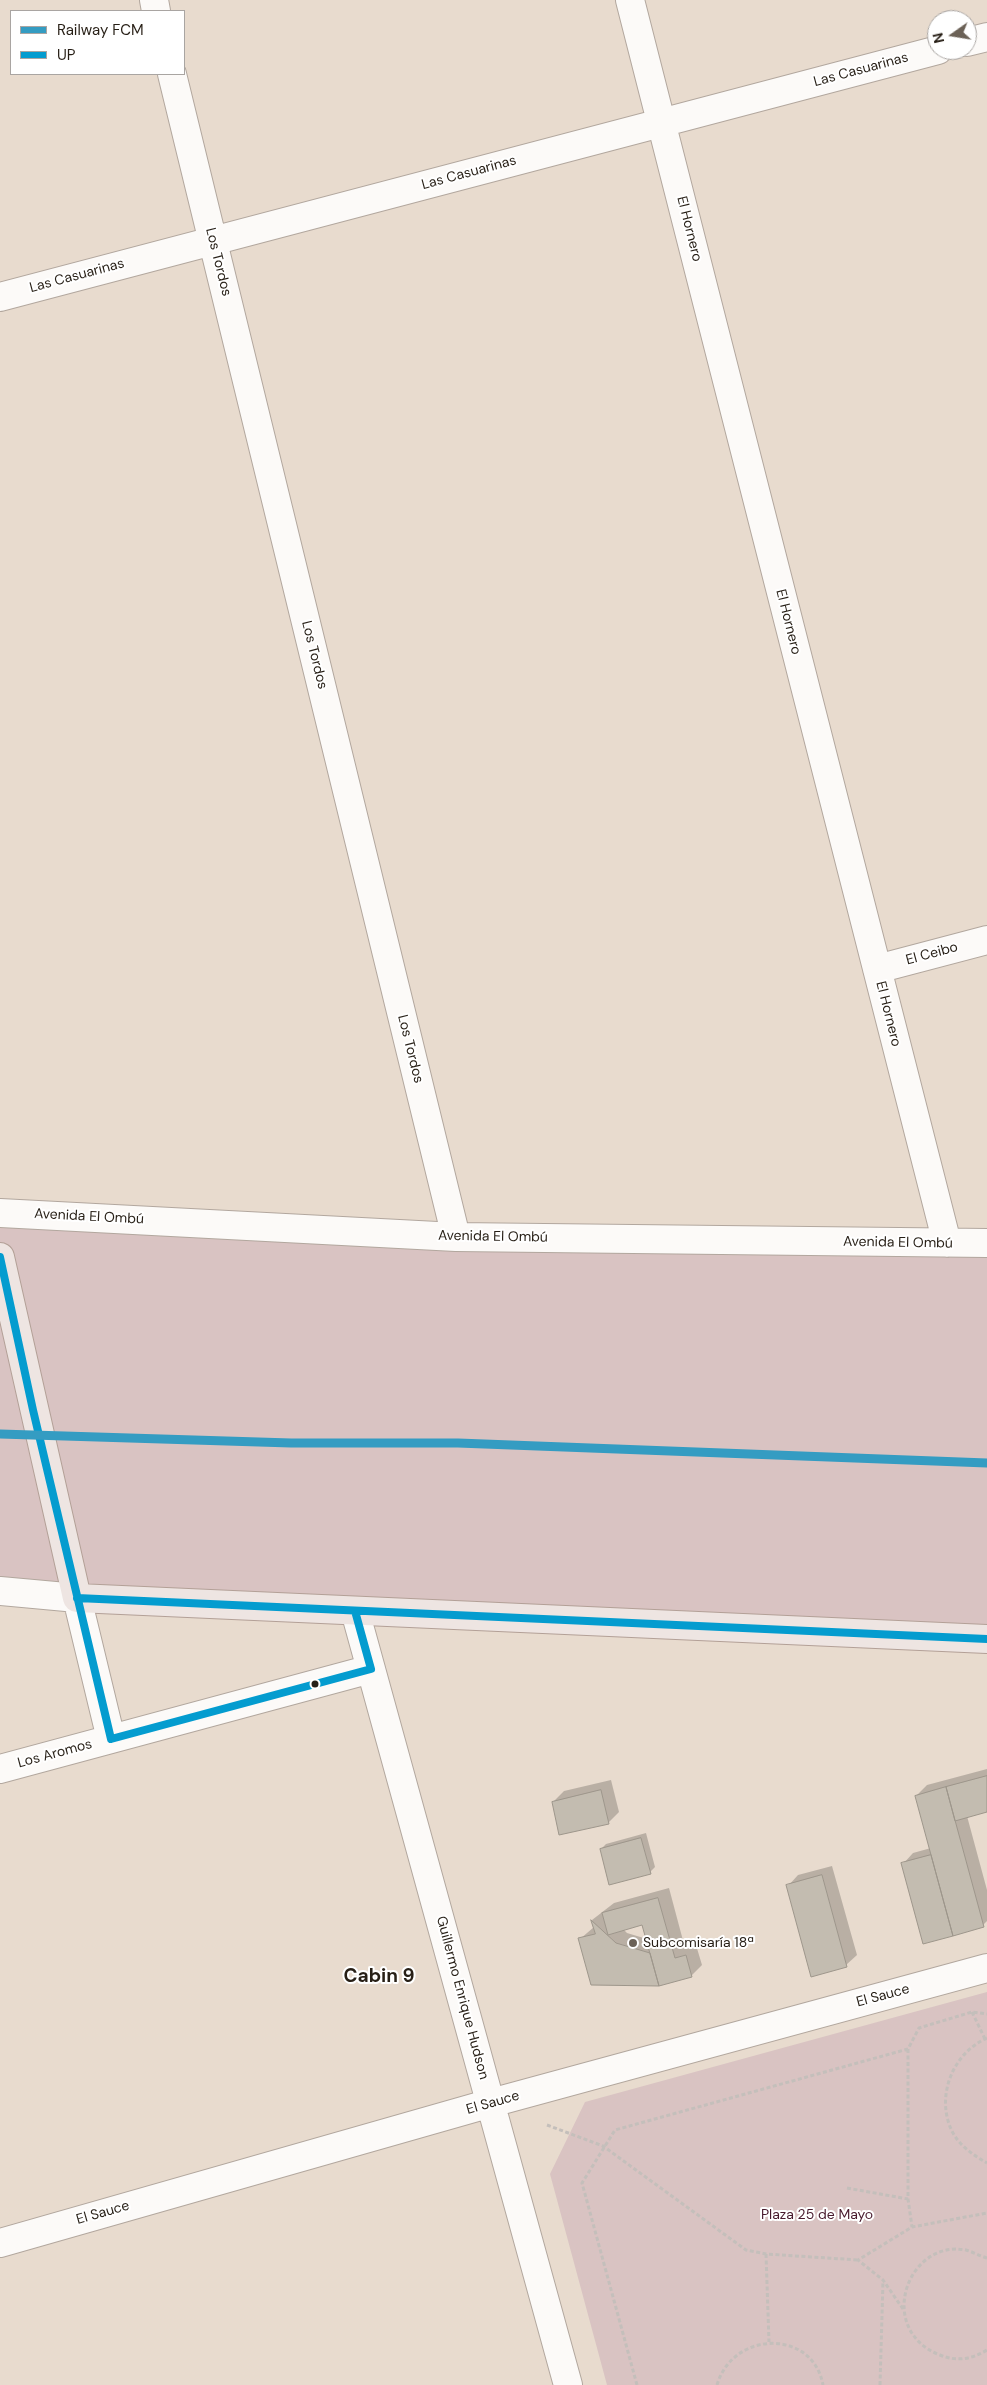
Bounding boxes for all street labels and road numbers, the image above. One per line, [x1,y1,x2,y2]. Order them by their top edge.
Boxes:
street label: Las Casuarinas [812,49,910,91]
street label: Las Casuarinas [420,152,518,194]
street label: El Hornero [673,194,705,264]
street label: Los Tordos [201,226,235,298]
street label: Las Casuarinas [28,255,126,297]
street label: El Hornero [772,587,804,657]
street label: Los Tordos [297,619,331,691]
street label: El Ceibo [904,939,960,969]
street label: El Hornero [872,979,904,1049]
street label: Los Tordos [393,1013,427,1085]
street label: Avenida El Ombú [34,1206,144,1228]
street label: Avenida El Ombú [438,1228,548,1246]
street label: Avenida El Ombú [843,1234,953,1252]
street label: Los Aromos [16,1736,94,1772]
street label: Guillermo Enrique Hudson [432,1914,492,2082]
street label: El Sauce [855,1981,911,2011]
street label: El Sauce [465,2087,521,2119]
street label: El Sauce [75,2197,131,2229]

